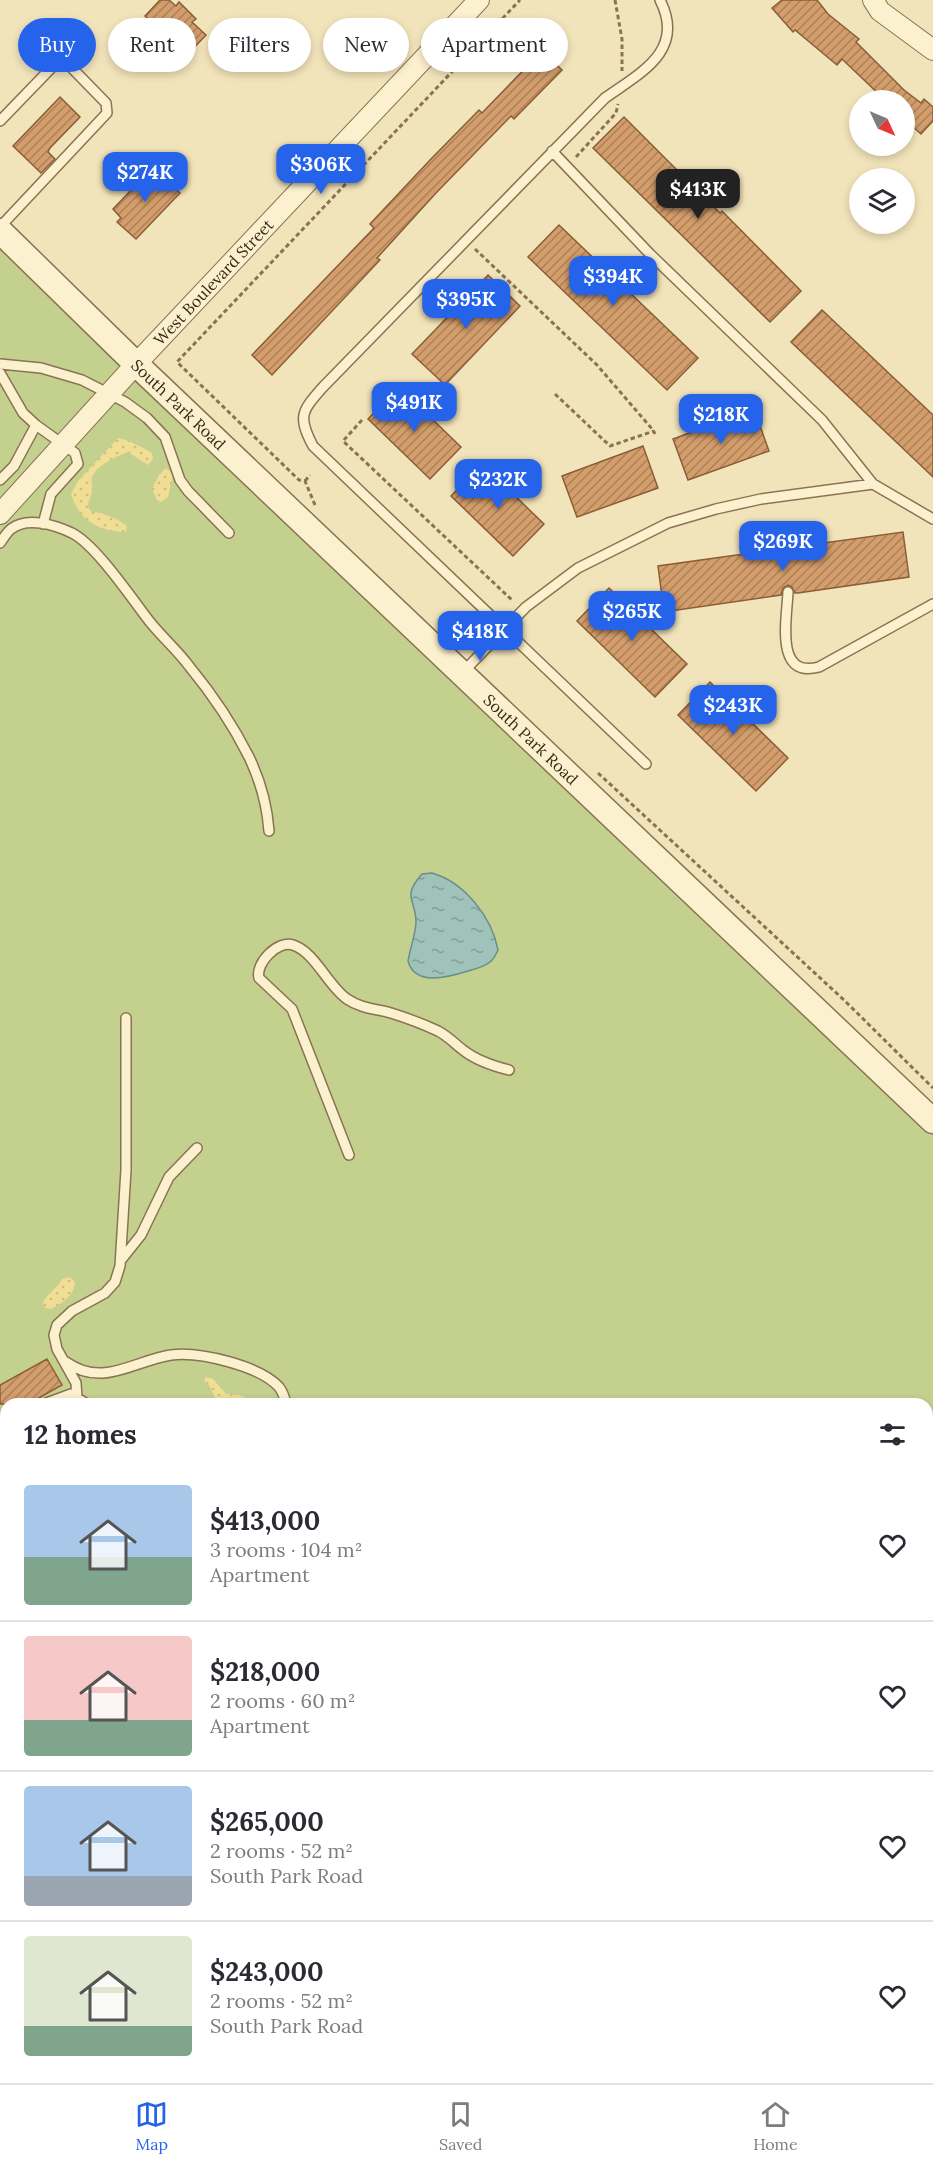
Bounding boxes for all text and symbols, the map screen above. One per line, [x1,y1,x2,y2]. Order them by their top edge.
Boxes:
chip: Buy [18,18,96,72]
chip: Rent [108,18,196,72]
chip: Filters [208,18,311,72]
chip: New [323,18,409,72]
chip: Apartment [421,18,568,72]
north arrow [849,90,915,156]
map controls [849,90,915,234]
pin: $306K [279,144,363,195]
text: $306K [290,151,352,176]
pin: $274K [103,152,187,203]
text: $274K [117,159,173,184]
button: layers [849,168,915,234]
pin: $413K [656,169,740,220]
text: $413K [670,176,726,201]
street label: West Boulevard Street [149,214,278,349]
pin: $394K [571,256,655,307]
text: $394K [583,263,643,288]
pin: $395K [424,279,508,330]
text: $395K [436,286,496,311]
street label: South Park Road [127,355,230,454]
pin: $491K [372,382,456,433]
text: $491K [386,389,442,414]
pin: $218K [679,394,763,445]
text: $218K [693,401,749,426]
pin: $232K [456,459,540,510]
text: $232K [469,466,527,491]
pin: $269K [741,521,825,572]
text: $269K [753,528,813,553]
pin: $265K [590,591,674,642]
text: $265K [603,598,661,623]
pin: $418K [438,611,522,662]
text: $418K [452,618,508,643]
pin: $243K [691,685,775,736]
street label: South Park Road [480,690,583,789]
text: $243K [704,692,762,717]
text: 12 homes [24,1418,137,1451]
icon: filters [876,1418,909,1451]
text: $413,000 [210,1504,320,1537]
icon: home [72,1509,144,1581]
icon: heart [876,1529,909,1562]
text: 3 rooms · 104 m² [210,1537,362,1562]
text: Apartment [210,1562,310,1587]
text: $218,000 [210,1655,320,1688]
icon: home [72,1660,144,1732]
icon: heart [876,1680,909,1713]
text: 2 rooms · 60 m² [210,1688,355,1713]
text: Apartment [210,1713,310,1738]
text: $265,000 [210,1805,324,1838]
icon: home [72,1810,144,1882]
icon: heart [876,1830,909,1863]
text: 2 rooms · 52 m² [210,1838,353,1863]
text: South Park Road [210,1863,363,1888]
text: $243,000 [210,1955,324,1988]
icon: home [72,1960,144,2032]
icon: heart [876,1980,909,2013]
text: 2 rooms · 52 m² [210,1988,353,2013]
text: South Park Road [210,2013,363,2038]
tab: Map [135,2098,168,2154]
tab: Saved [439,2098,482,2154]
tab: Home [753,2098,798,2154]

